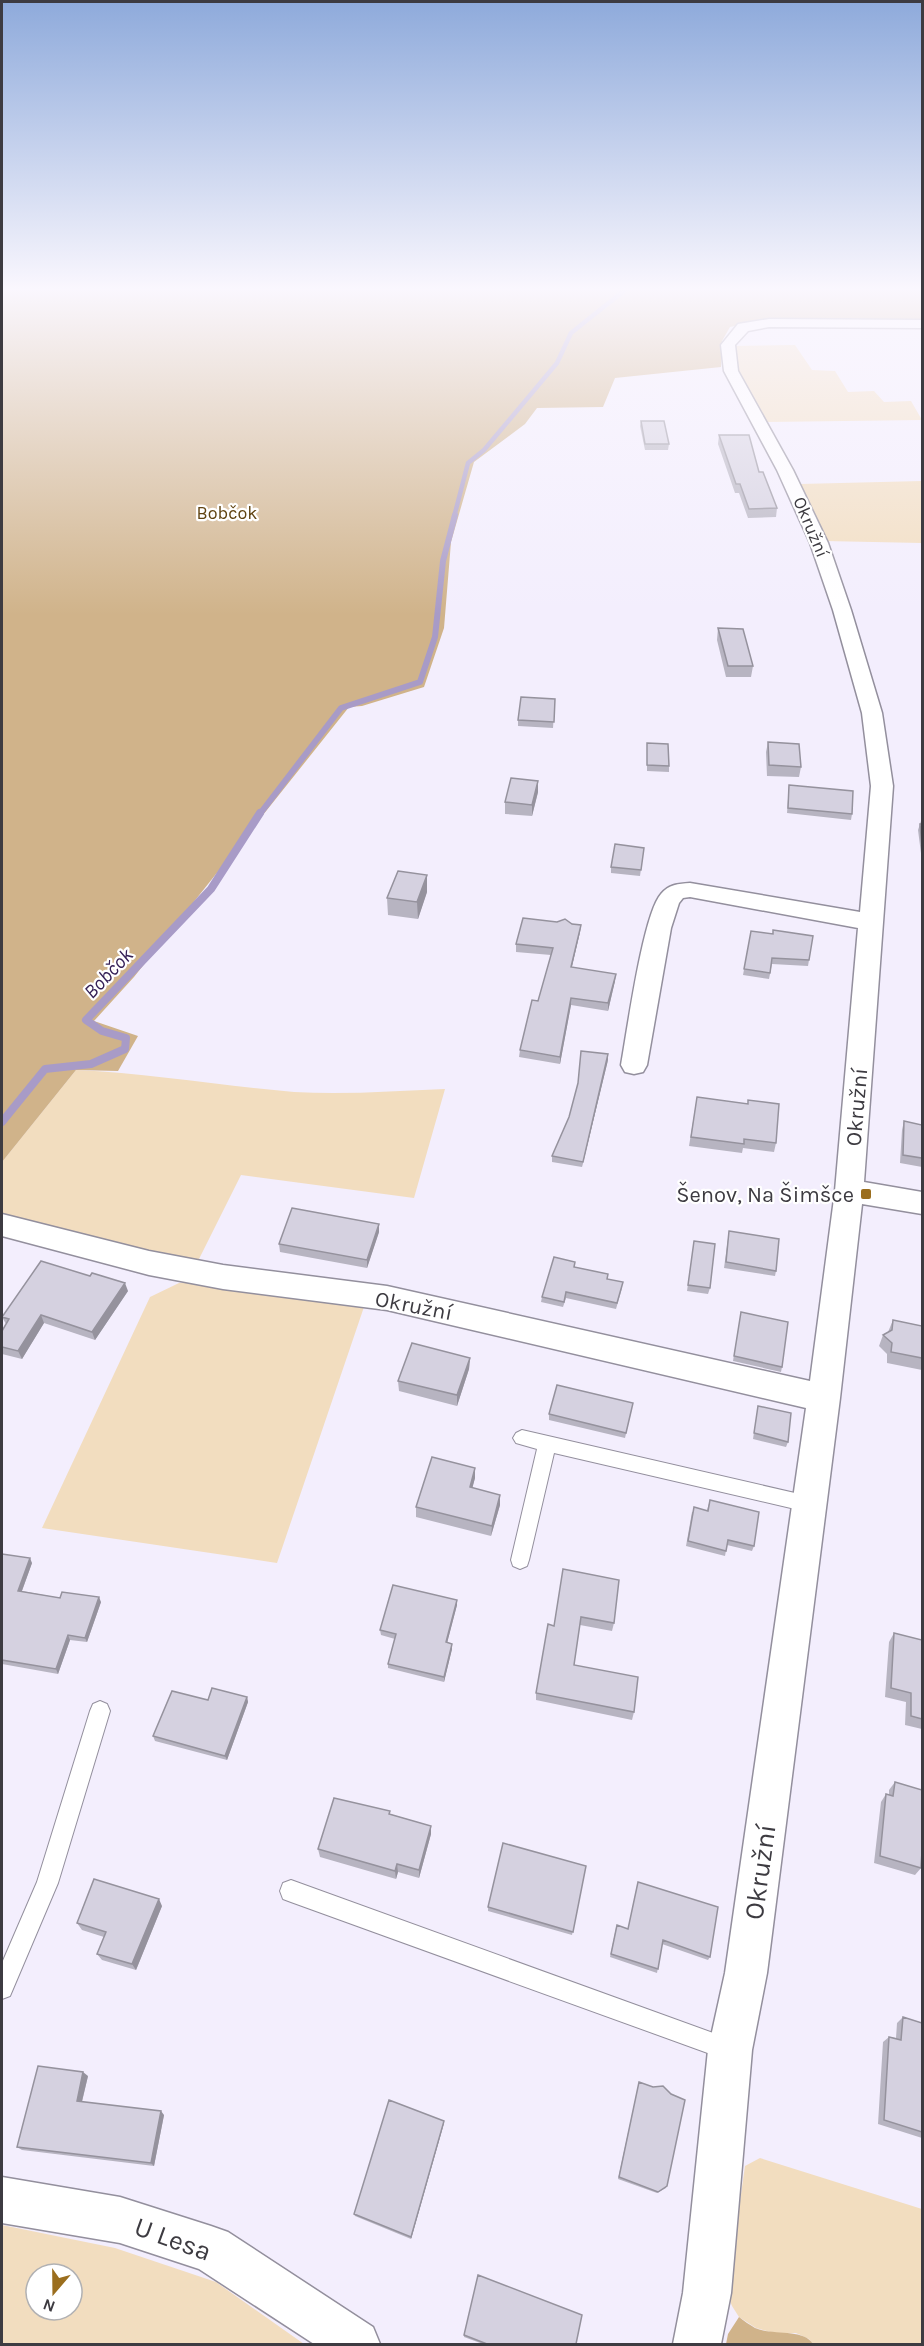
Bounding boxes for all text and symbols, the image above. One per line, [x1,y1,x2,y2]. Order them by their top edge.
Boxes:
street label: Okružní [788,493,834,561]
park label: Bobčok [197,502,257,524]
water label: Bobčok [79,943,138,1003]
street label: Okružní [841,1067,873,1147]
place label: Šenov, Na Šimšce [676,1181,854,1208]
marker: Šenov, Na Šimšce [859,1187,873,1201]
street label: Okružní [373,1286,455,1326]
street label: Okružní [737,1821,783,1922]
street label: U Lesa [130,2210,216,2268]
north arrow [24,2262,84,2322]
text: N [40,2295,58,2317]

